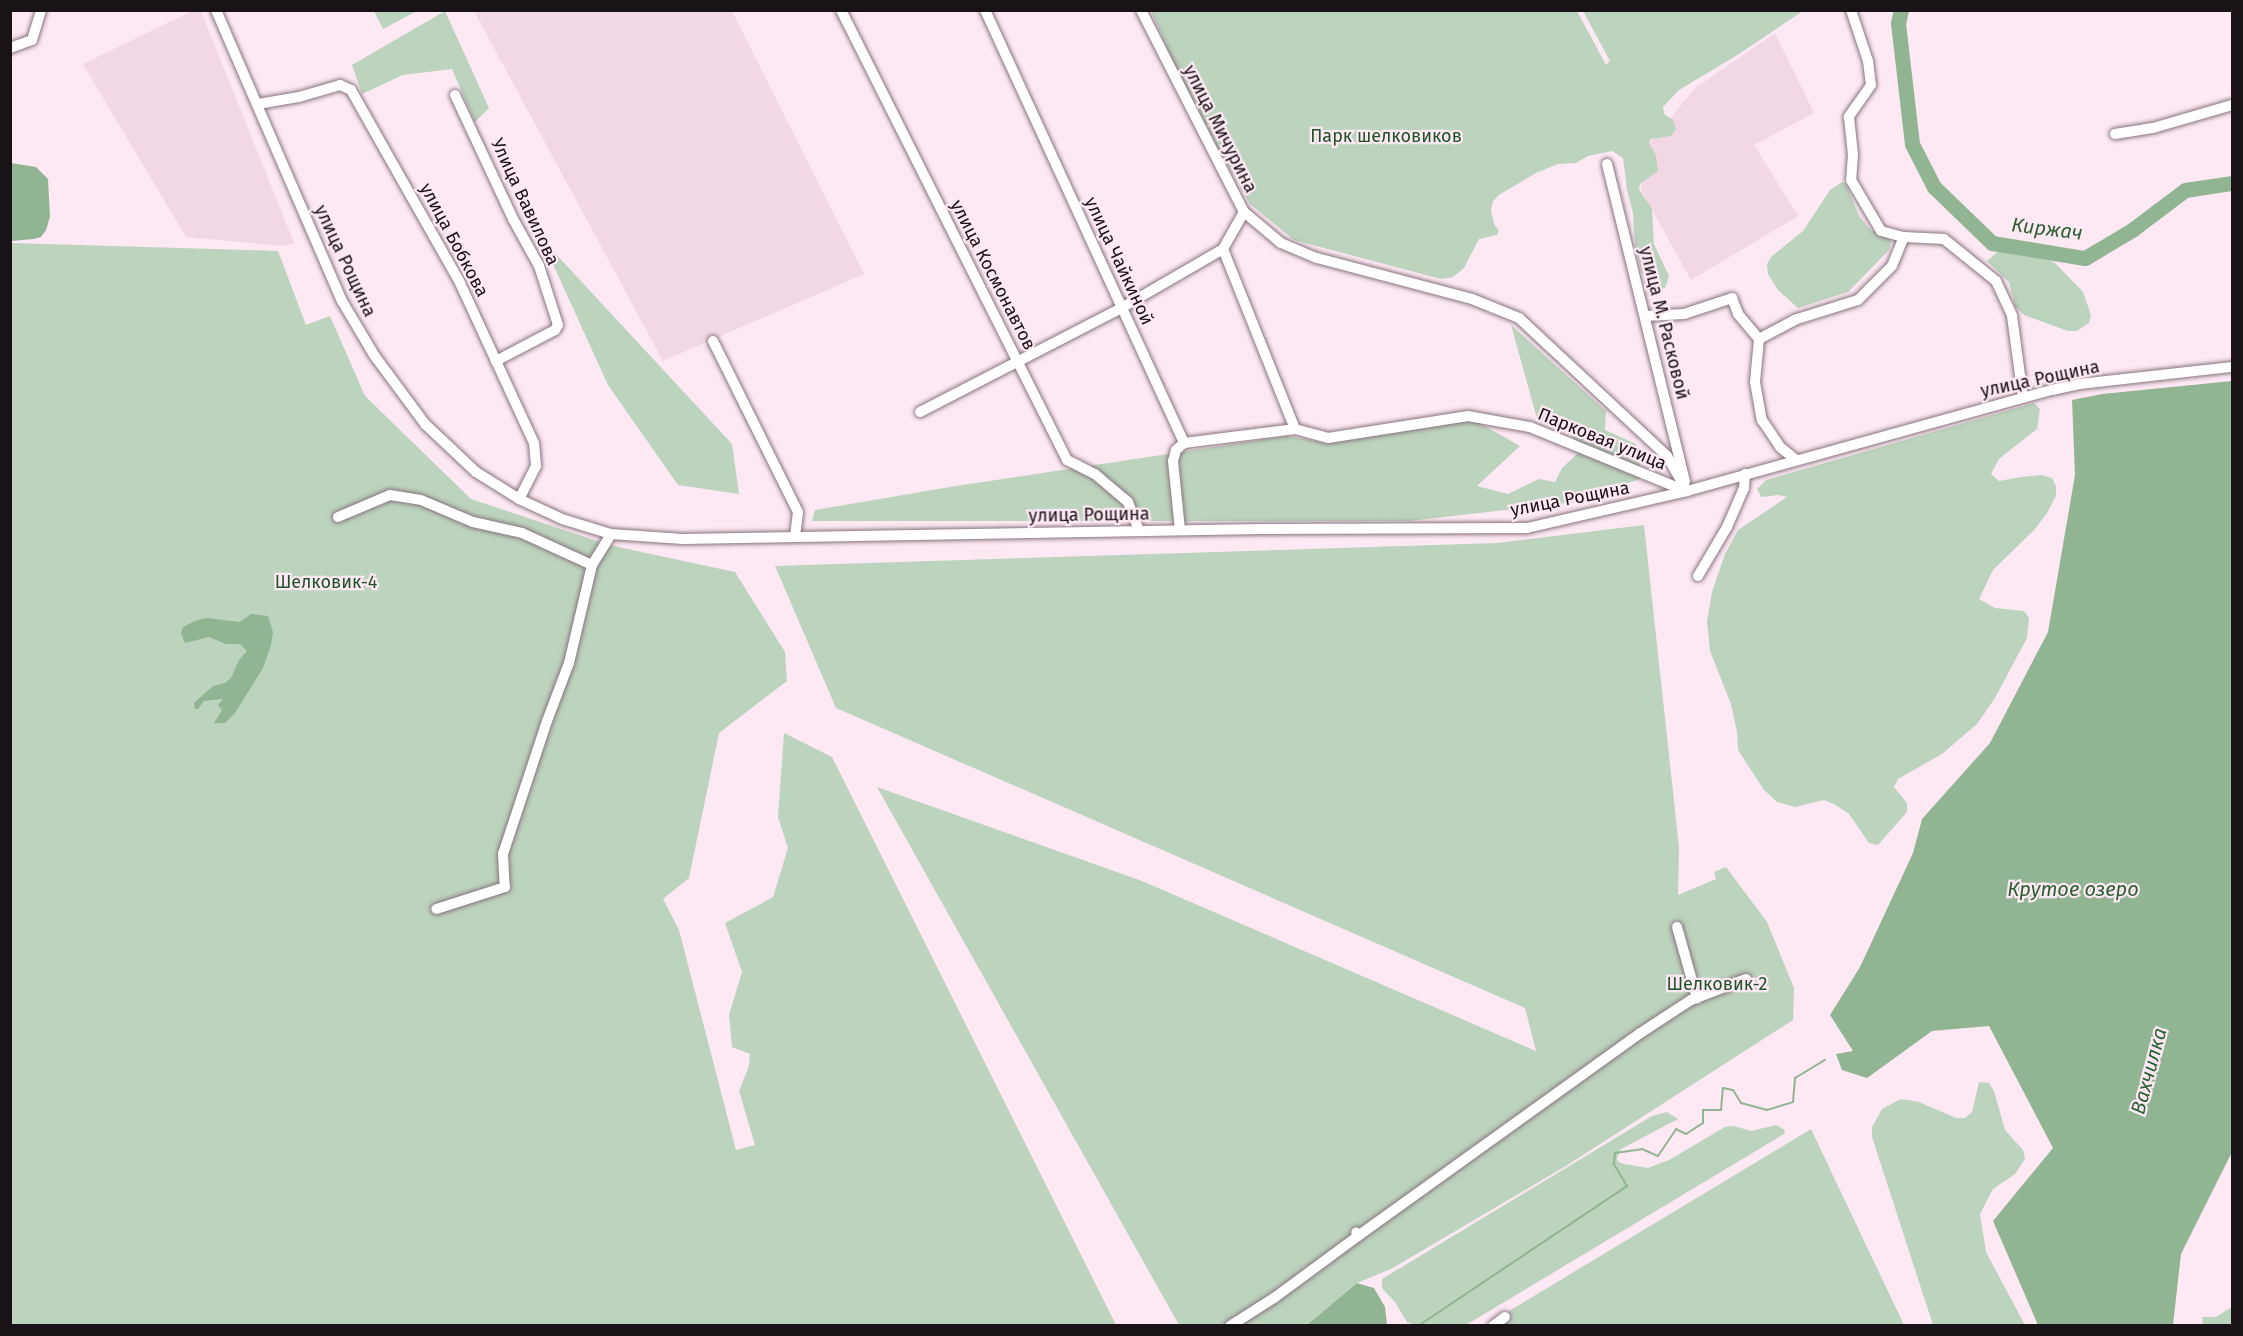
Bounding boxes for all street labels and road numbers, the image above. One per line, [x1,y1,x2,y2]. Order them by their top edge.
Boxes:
street label: улица Мичурина [1178,62,1262,196]
street label: Улица Вавилова [486,135,564,269]
street label: улица Бобкова [415,179,493,301]
street label: улица Чайкиной [1080,194,1158,328]
street label: улица Космонавтов [946,196,1040,354]
street label: улица Рощина [310,202,380,320]
street label: улица М. Расковой [1635,244,1693,402]
street label: улица Рощина [1979,356,2101,402]
street label: Парковая улица [1534,403,1670,475]
street label: улица Рощина [1509,477,1631,521]
street label: улица Рощина [1028,503,1150,527]

